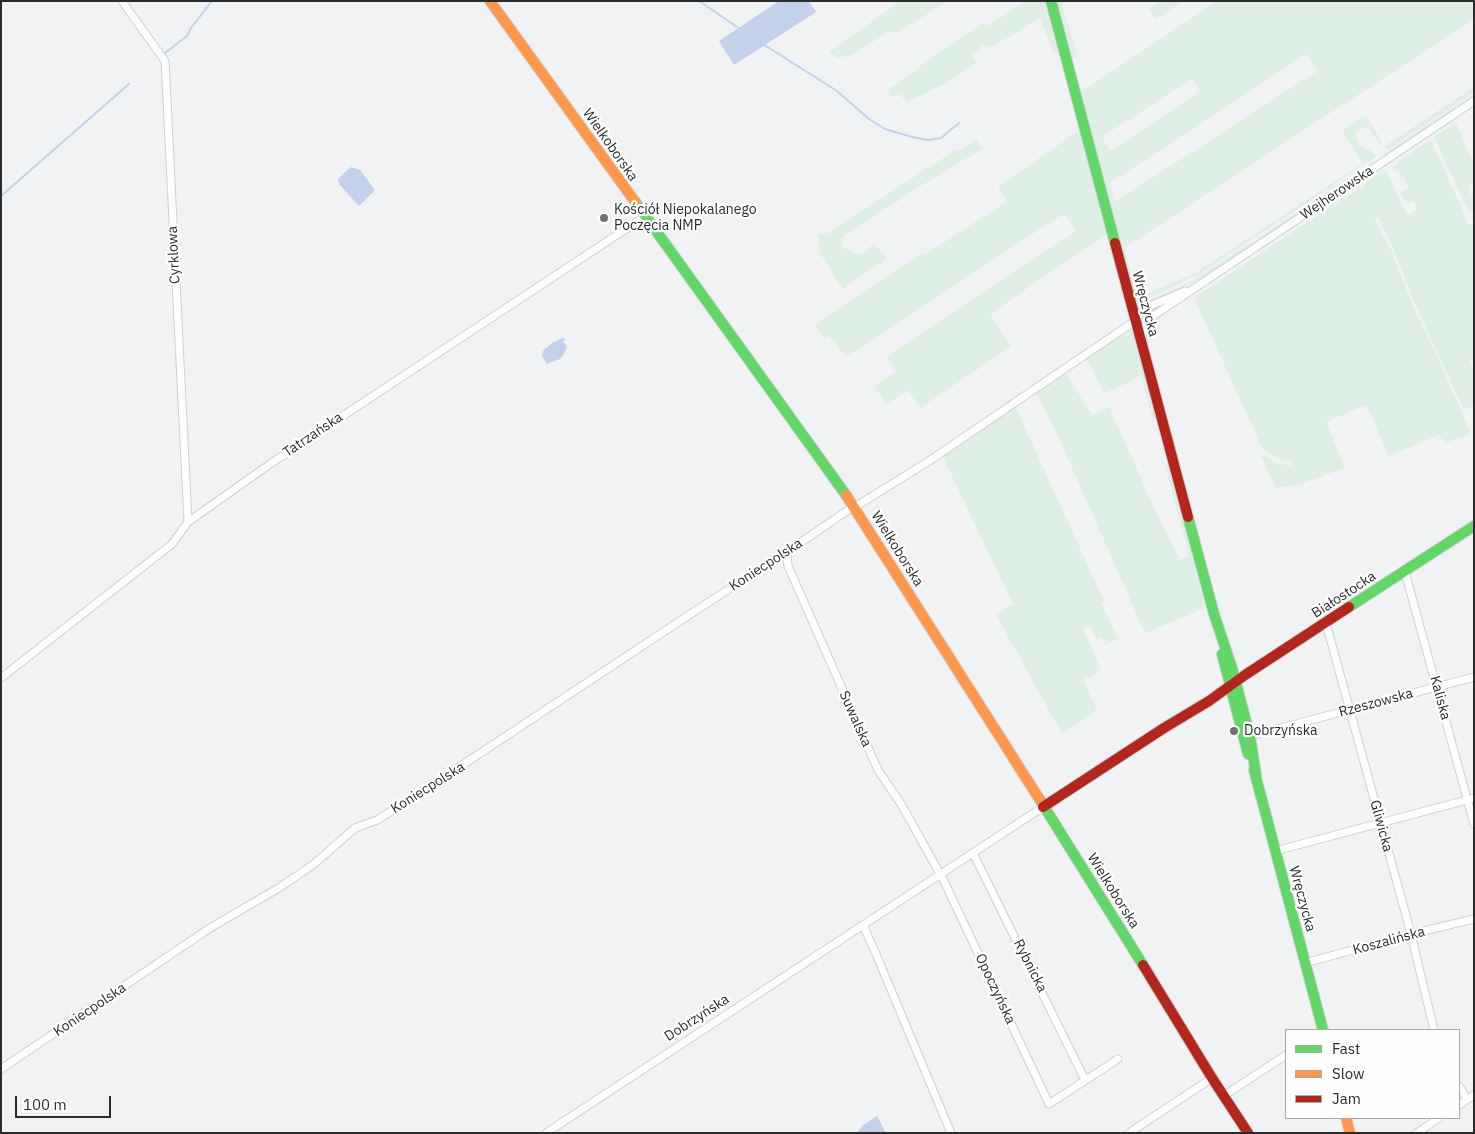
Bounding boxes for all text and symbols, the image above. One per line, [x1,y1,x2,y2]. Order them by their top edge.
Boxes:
street label: Wielkoborska [579,105,641,185]
street label: Wejherowska [1297,162,1377,224]
place label: Kościół Niepokalanego Poczęcia NMP [614,202,757,234]
marker: Kościół Niepokalanego Poczęcia NMP [598,212,610,224]
street label: Cyrklowa [164,226,184,284]
street label: Wręczycka [1128,269,1162,339]
street label: Tatrzańska [280,409,346,461]
street label: Wielkoborska [867,508,927,590]
street label: Koniecpolska [726,535,806,595]
street label: Białostocka [1309,568,1379,622]
street label: Kaliska [1426,674,1454,722]
street label: Rzeszowska [1337,685,1415,721]
street label: Suwalska [835,688,875,750]
place label: Dobrzyńska [1244,723,1318,739]
marker: Dobrzyńska [1228,725,1240,737]
street label: Koniecpolska [388,759,468,817]
street label: Gliwicka [1366,798,1396,854]
street label: Wielkoborska [1083,850,1143,932]
street label: Wręczycka [1285,864,1319,934]
street label: Koszalińska [1351,923,1427,959]
street label: Rybnicka [1010,937,1050,995]
street label: Opoczyńska [971,951,1019,1027]
street label: Koniecpolska [51,980,129,1040]
street label: Dobrzyńska [662,991,732,1045]
legend [1285,1029,1460,1119]
text: Fast [1332,1039,1360,1058]
text: Slow [1332,1064,1365,1083]
scale bar [18,1086,114,1118]
text: Jam [1332,1089,1361,1108]
text: 100 m [23,1095,67,1114]

